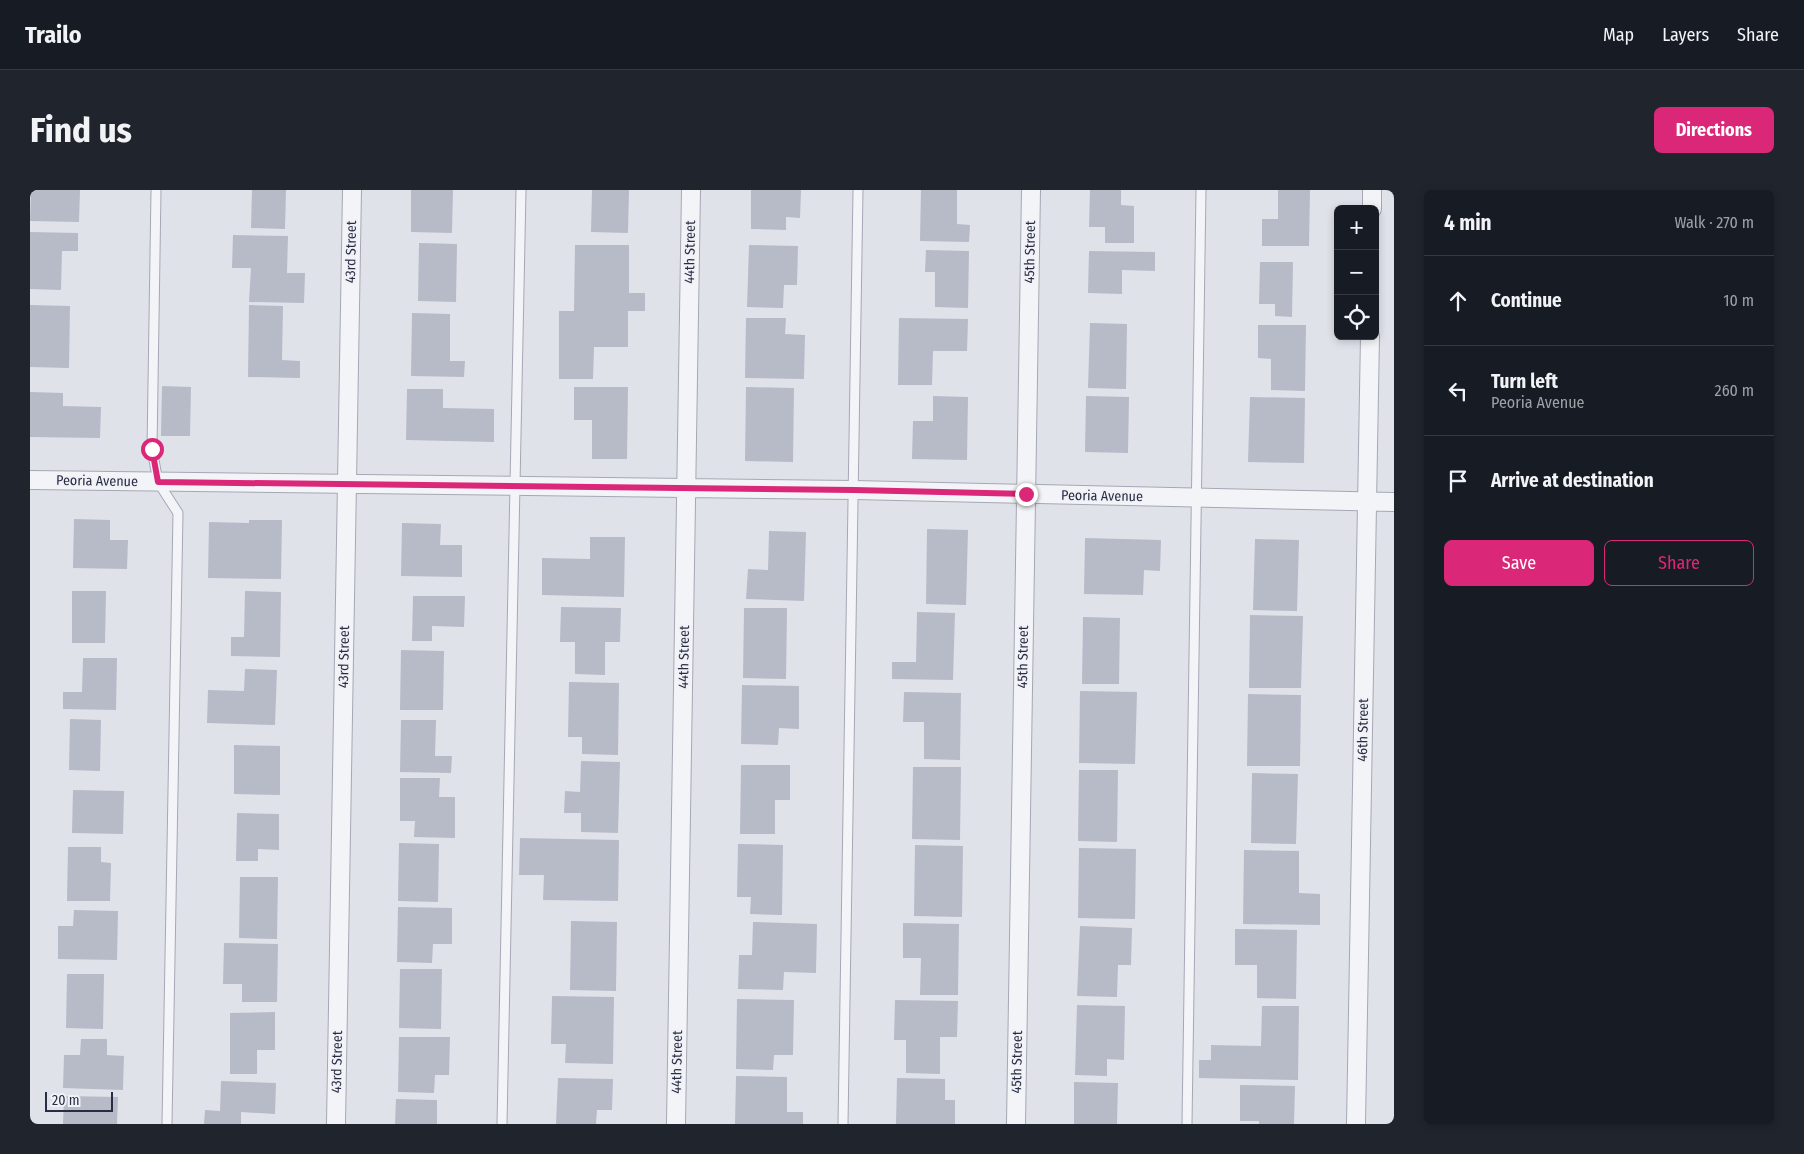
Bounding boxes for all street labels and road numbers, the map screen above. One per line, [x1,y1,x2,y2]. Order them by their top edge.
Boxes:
street label: 43rd Street [342,220,360,283]
street label: 44th Street [681,220,699,284]
street label: 45th Street [1021,220,1039,283]
street label: Peoria Avenue [56,472,138,490]
street label: Peoria Avenue [1061,487,1143,505]
street label: 43rd Street [335,625,353,688]
street label: 44th Street [675,625,693,689]
street label: 45th Street [1014,625,1032,688]
street label: 46th Street [1354,698,1372,762]
street label: 43rd Street [328,1030,346,1093]
street label: 44th Street [668,1030,686,1094]
street label: 45th Street [1008,1030,1026,1093]

